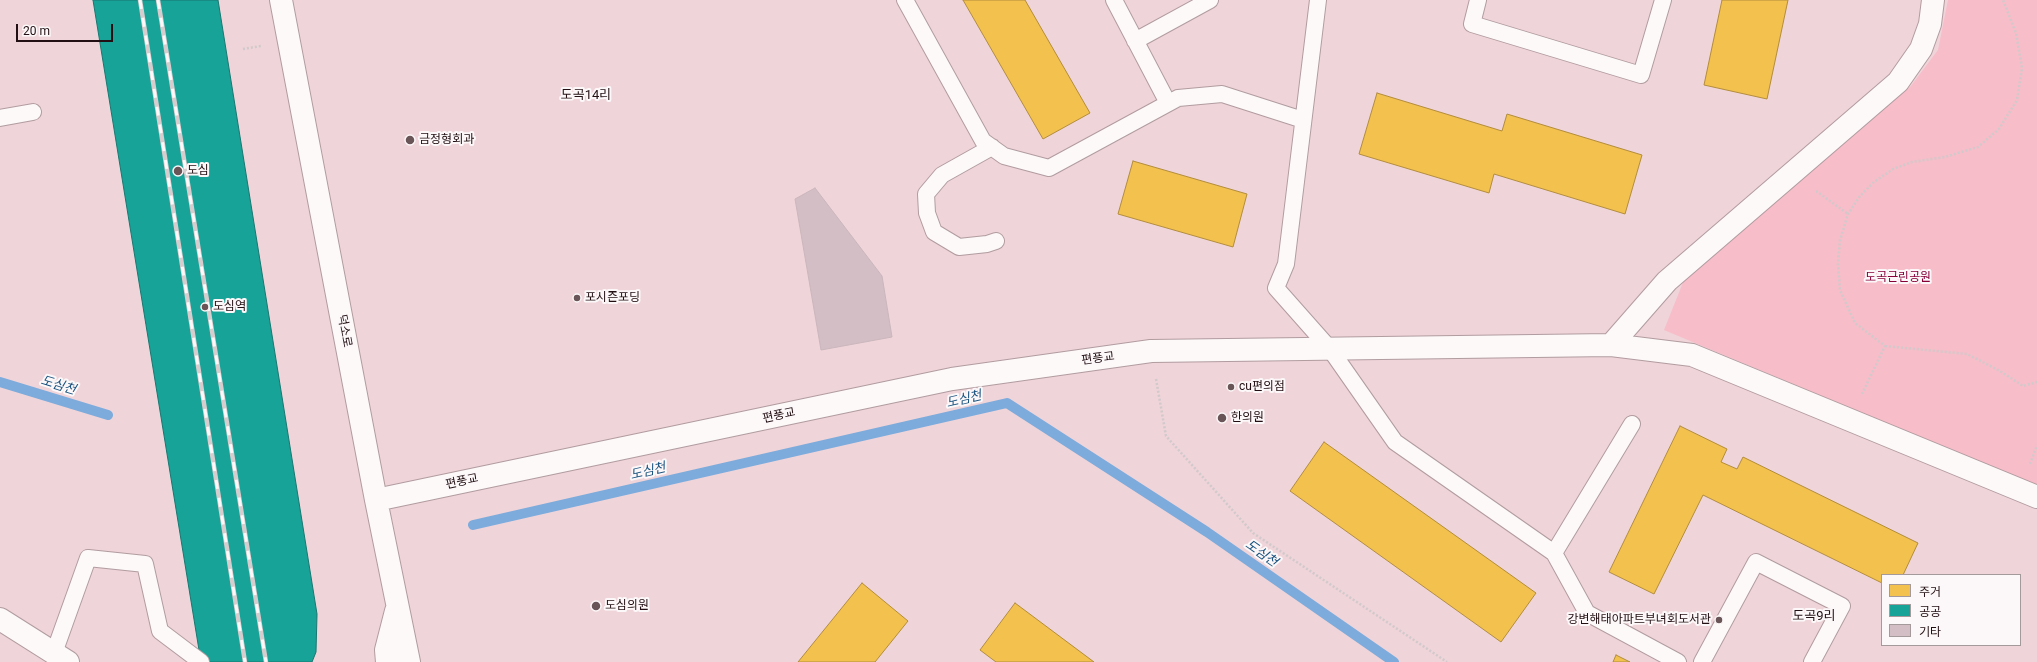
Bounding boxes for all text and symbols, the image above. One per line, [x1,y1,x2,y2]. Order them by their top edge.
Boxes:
scale bar [18,16,115,42]
text: 20 m [23,24,50,38]
district label: 도곡14리 [561,88,611,104]
place label: 금정형회과 [419,133,474,147]
marker: 금정형회과 [404,134,416,146]
place label: 도심 [187,164,209,178]
marker: 도심 [172,165,184,177]
park label: 도곡근린공원 [1865,271,1931,285]
place label: 포시즌포딩 [585,291,640,305]
marker: 포시즌포딩 [572,293,582,303]
place label: 도심역 [213,300,246,314]
marker: 도심역 [200,302,210,312]
street label: 덕소로 [334,313,354,349]
street label: 편풍교 [1081,350,1115,368]
water label: 도심천 [39,373,77,399]
place label: cu편의점 [1239,380,1285,394]
marker: cu편의점 [1226,382,1236,392]
water label: 도심천 [945,388,983,412]
street label: 편풍교 [761,406,797,426]
place label: 한의원 [1231,411,1264,425]
marker: 한의원 [1216,412,1228,424]
water label: 도심천 [629,460,667,484]
street label: 편풍교 [444,472,480,492]
water label: 도심천 [1242,537,1280,571]
legend [1881,574,2021,646]
text: 주거 [1919,585,1941,599]
place label: 도심의원 [605,599,649,613]
marker: 도심의원 [590,600,602,612]
text: 공공 [1919,605,1941,619]
district label: 도곡9리 [1792,609,1836,625]
place label: 강변해태아파트부녀회도서관 [1567,613,1711,627]
marker: 강변해태아파트부녀회도서관 [1714,615,1724,625]
text: 기타 [1919,625,1941,639]

